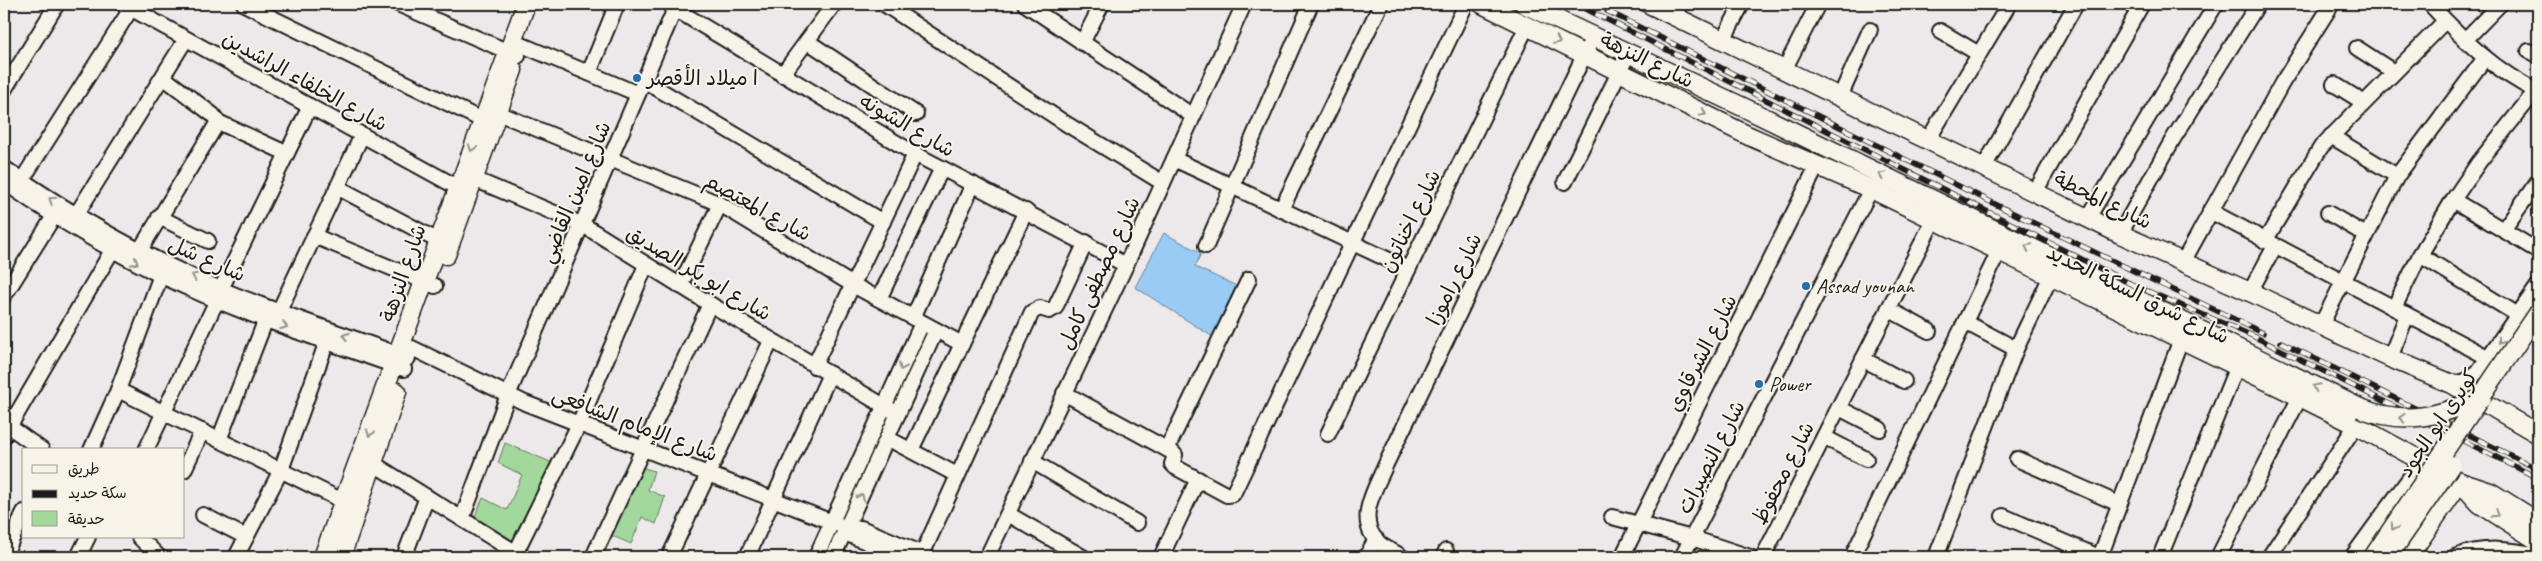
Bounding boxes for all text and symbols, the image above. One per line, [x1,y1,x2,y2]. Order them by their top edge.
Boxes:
street label: شارع الخلفاء الراشدين [217,25,392,139]
street label: شارع النزهة [1595,26,1698,96]
one-way arrow [1552,34,1561,45]
place label: ا ميلاد الأقصر [645,64,758,91]
marker: ا ميلاد الأقصر [631,72,643,84]
street label: شارع الشونه [853,87,960,165]
one-way arrow [1697,107,1706,117]
street label: شارع امين القاضي [533,117,622,269]
one-way arrow [468,143,478,152]
street label: شارع اخناتون [1374,165,1448,278]
street label: شارع المحطة [2049,165,2156,237]
street label: شارع المعتصم [699,167,816,250]
one-way arrow [1878,171,1887,181]
street label: شارع مصطفى كامل [1052,192,1148,354]
one-way arrow [48,196,57,206]
street label: شارع ابو بكر الصديق [621,219,776,328]
street label: شارع النزهة [374,221,434,326]
street label: شارع راموزا [1421,229,1489,330]
street label: شارع شل [163,230,250,289]
street label: شارع شرق السكة الحديد [2041,238,2234,351]
one-way arrow [2024,243,2033,253]
one-way arrow [130,255,139,265]
one-way arrow [191,272,200,283]
place label: Assad younan [1816,273,1915,299]
marker: Assad younan [1800,280,1812,292]
street label: شارع الشرقاوي [1661,290,1744,417]
one-way arrow [279,320,288,330]
one-way arrow [342,332,351,342]
one-way arrow [2498,335,2507,345]
one-way arrow [898,362,909,371]
street label: كوبرى ابو الجود [2392,364,2485,483]
place label: Power [1769,371,1812,397]
marker: Power [1753,378,1765,390]
street label: شارع الإمام الشافعى [547,380,721,470]
one-way arrow [2312,383,2321,393]
street label: شارع النصيرات [1671,396,1753,519]
one-way arrow [2397,412,2405,423]
street label: شارع محفوظ [1746,417,1822,530]
one-way arrow [366,428,376,436]
legend [22,448,185,538]
text: طريق [68,460,100,479]
text: سكة حديد [68,484,127,503]
one-way arrow [854,493,865,502]
one-way arrow [2490,508,2500,517]
text: حديقة [68,510,105,529]
one-way arrow [2391,521,2400,531]

